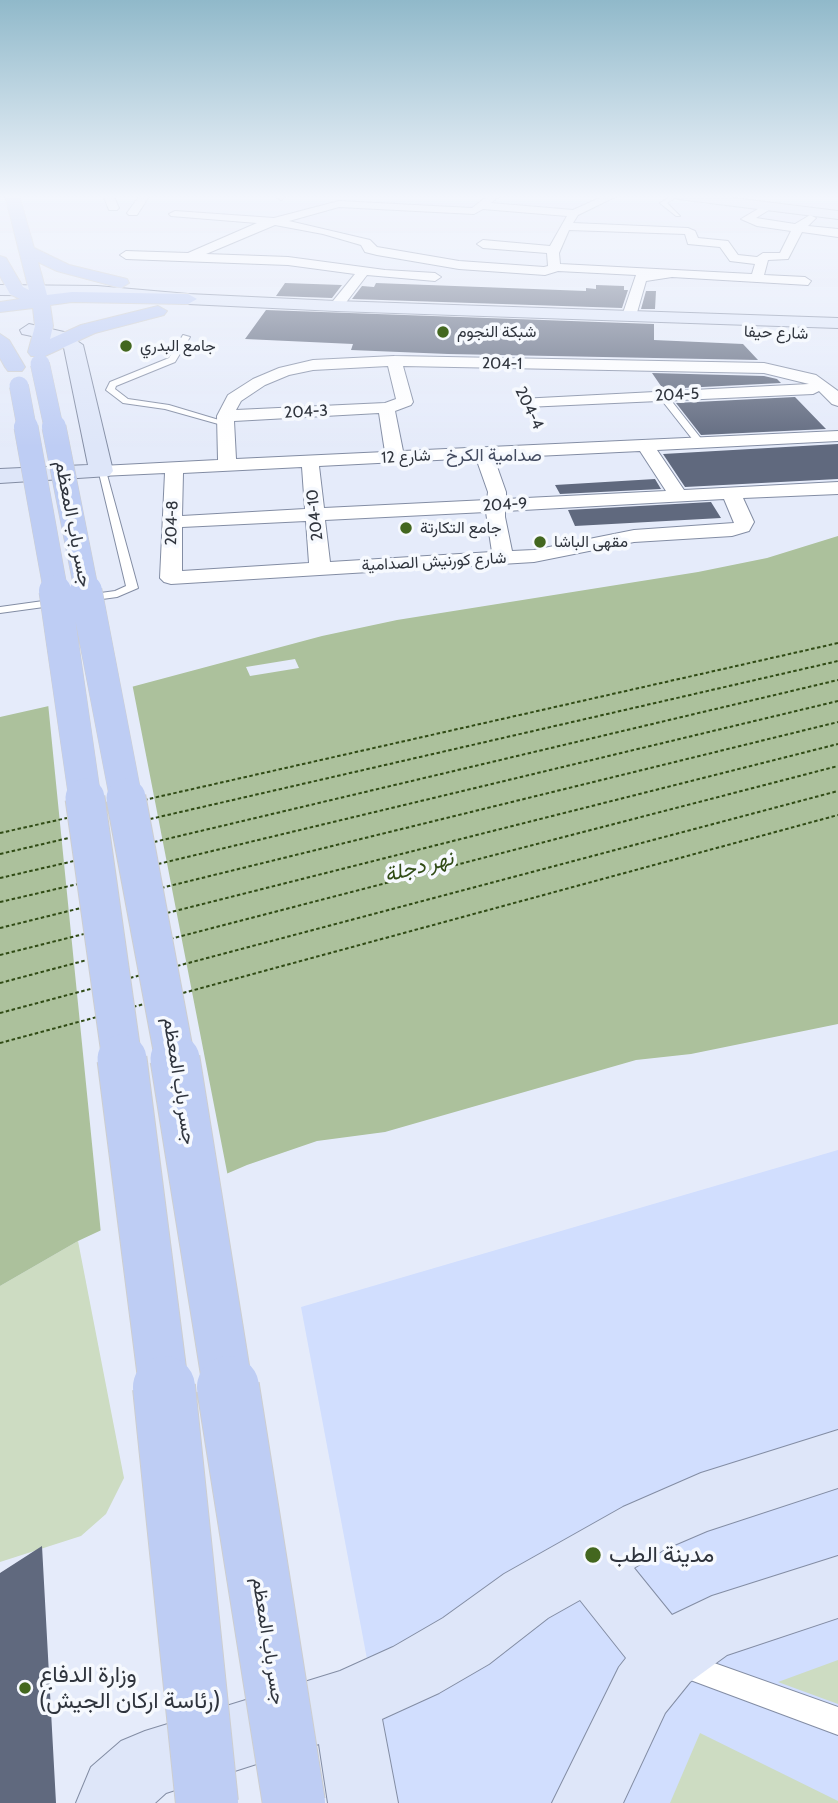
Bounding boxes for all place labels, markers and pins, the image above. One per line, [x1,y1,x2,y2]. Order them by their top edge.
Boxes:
place label: شبكة النجوم [457,322,536,342]
marker: شبكة النجوم [435,324,451,340]
place label: جامع البدري [140,336,216,356]
marker: جامع البدري [118,338,134,354]
place label: جامع التكارتة [420,518,501,538]
marker: جامع التكارتة [398,520,414,536]
place label: مقهى الباشا [554,532,628,552]
marker: مقهى الباشا [532,534,548,550]
place label: مدينة الطب [609,1541,714,1569]
marker: مدينة الطب [583,1545,603,1565]
place label: وزارة الدفاع (رئاسة اركان الجيش) [39,1661,220,1715]
marker: وزارة الدفاع (رئاسة اركان الجيش) [17,1680,33,1696]

